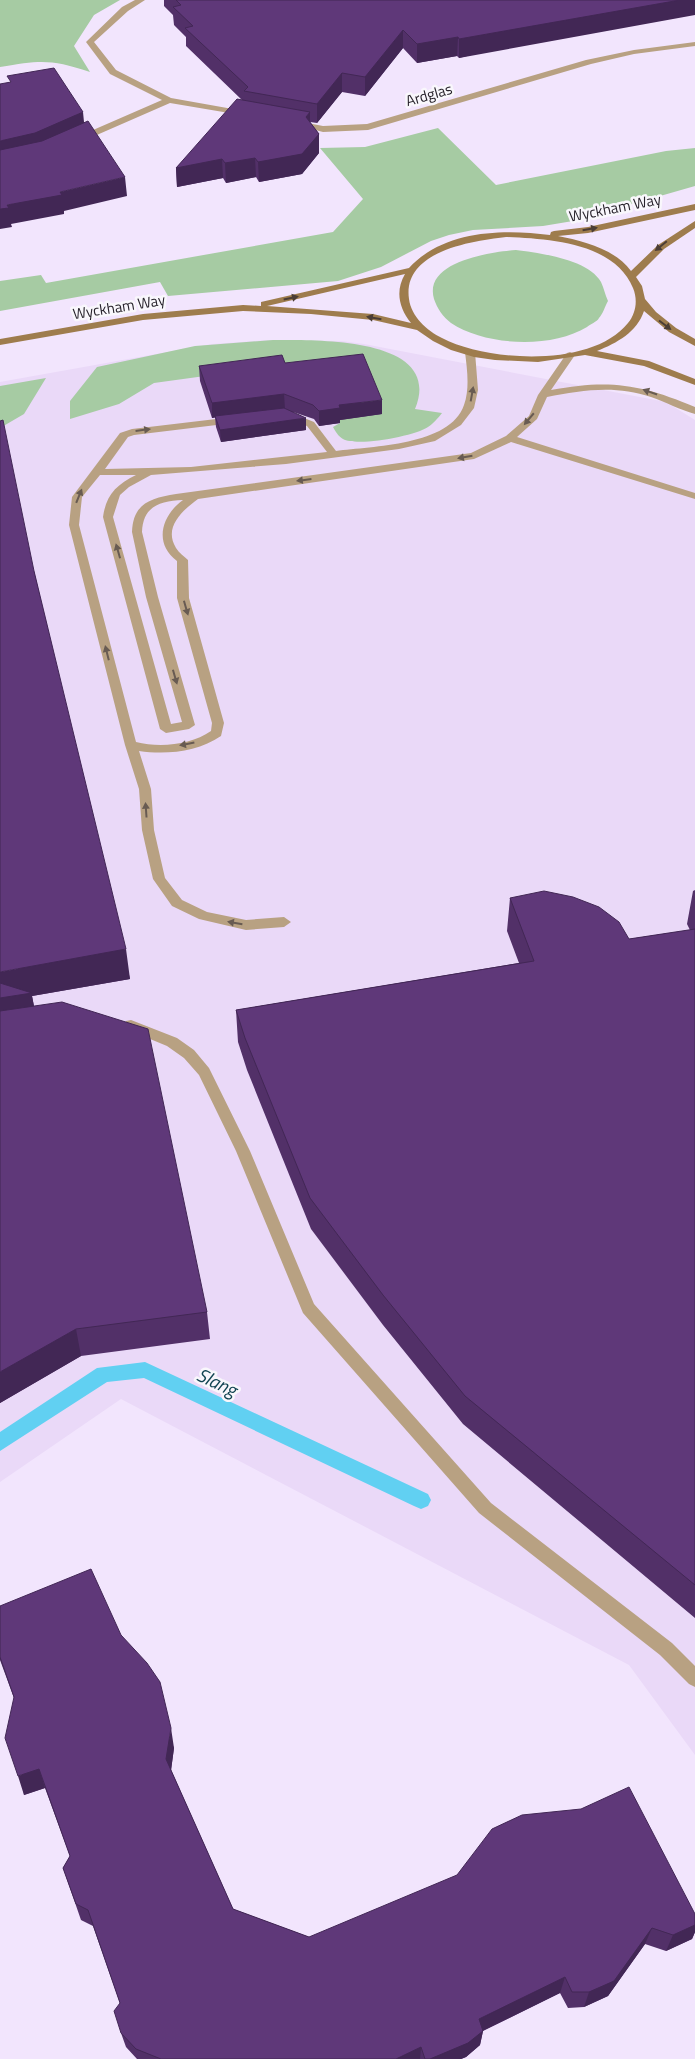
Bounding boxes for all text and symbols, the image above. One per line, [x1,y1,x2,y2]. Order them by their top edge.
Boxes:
street label: Ardglas [403,77,455,112]
street label: Wyckham Way [567,187,663,228]
one-way arrow [582,225,598,233]
one-way arrow [654,241,667,252]
street label: Wyckham Way [71,288,167,325]
one-way arrow [283,294,299,302]
one-way arrow [366,313,382,321]
one-way arrow [658,320,672,330]
one-way arrow [468,386,476,402]
one-way arrow [642,388,657,396]
one-way arrow [524,412,535,425]
one-way arrow [136,426,152,434]
one-way arrow [457,454,473,462]
one-way arrow [296,477,312,485]
one-way arrow [75,488,83,503]
one-way arrow [113,544,121,559]
one-way arrow [182,600,190,615]
one-way arrow [103,645,111,661]
one-way arrow [172,670,180,685]
one-way arrow [179,741,195,749]
one-way arrow [142,802,150,818]
one-way arrow [227,919,243,927]
water label: Slang [192,1360,244,1404]

